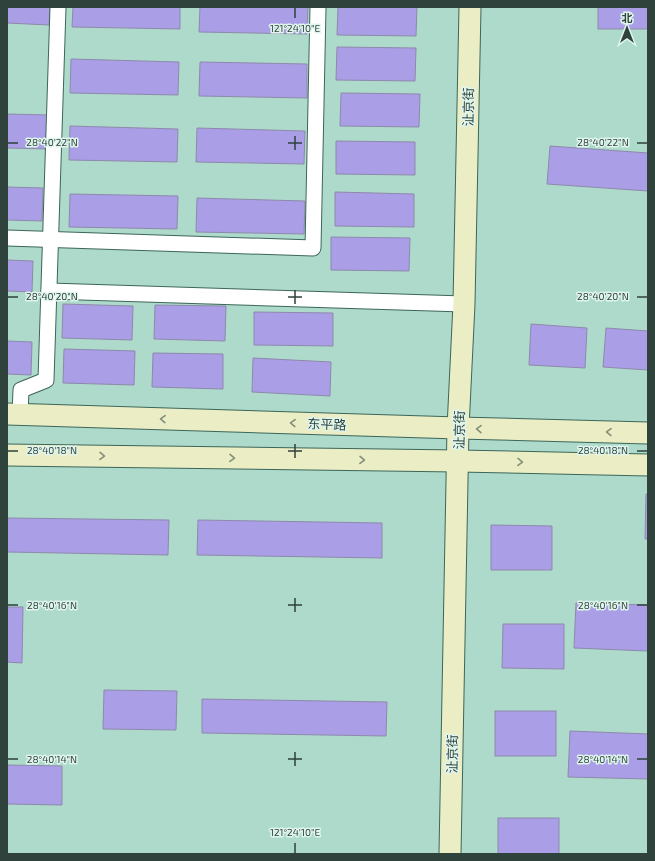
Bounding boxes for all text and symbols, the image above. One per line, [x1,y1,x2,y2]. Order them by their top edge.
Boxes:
north arrow [607,8,647,48]
text: 北 [622,11,633,24]
text: 121°24'10"E [270,22,320,34]
street label: 沚京街 [460,87,476,127]
text: 28°40'22"N [26,136,78,148]
text: 28°40'22"N [577,136,629,148]
text: 28°40'20"N [26,290,78,302]
text: 28°40'20"N [577,290,629,302]
street label: 沚京街 [451,410,467,450]
one-way arrow [160,415,166,423]
street label: 东平路 [307,415,347,433]
one-way arrow [290,419,296,427]
one-way arrow [476,425,482,433]
one-way arrow [606,428,612,436]
text: 28°40'18"N [27,444,77,456]
text: 28°40'18"N [578,444,628,456]
one-way arrow [99,452,105,460]
one-way arrow [229,454,235,462]
one-way arrow [359,456,365,464]
one-way arrow [517,458,523,467]
text: 28°40'16"N [27,599,77,611]
text: 28°40'16"N [578,599,628,611]
street label: 沚京街 [444,734,460,774]
text: 28°40'14"N [27,753,77,765]
text: 28°40'14"N [578,753,628,765]
text: 121°24'10"E [270,826,320,838]

